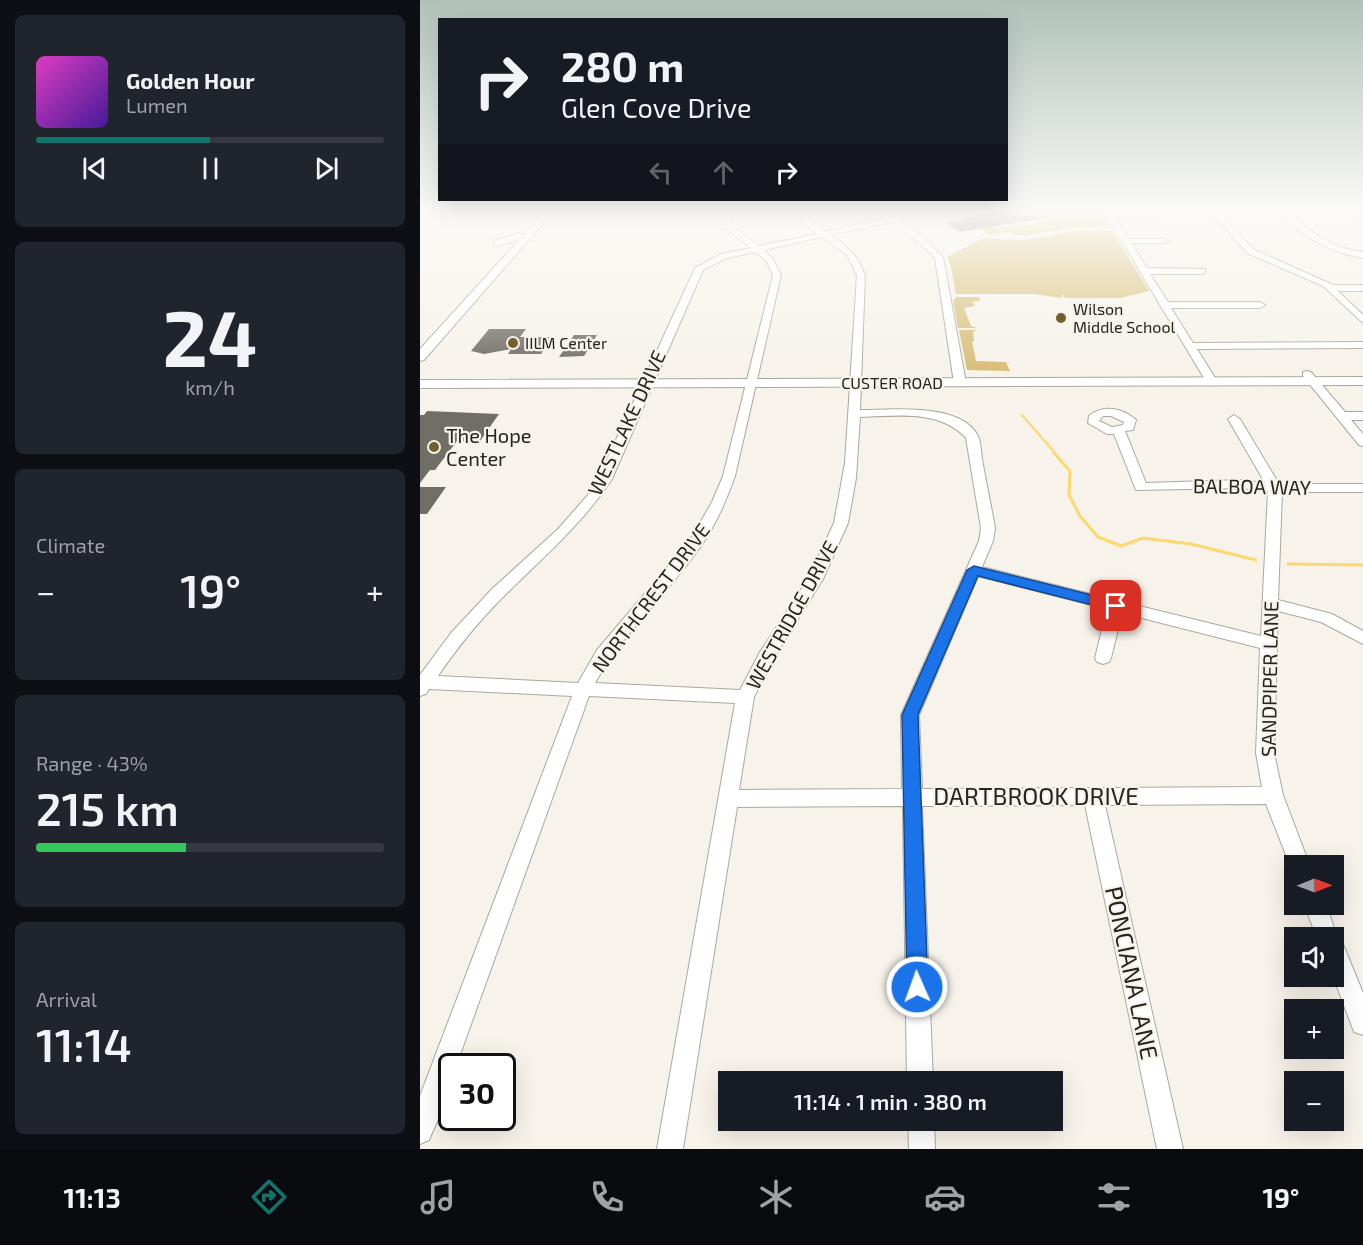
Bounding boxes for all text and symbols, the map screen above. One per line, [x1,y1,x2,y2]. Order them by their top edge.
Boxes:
text: 280 m [561,40,684,90]
icon: right [462,42,540,120]
text: Golden Hour [126,67,255,93]
text: Glen Cove Drive [561,91,752,123]
text: Lumen [126,93,188,117]
icon: previous [78,152,111,185]
icon: pause [194,152,227,185]
icon: next [310,152,343,185]
icon: left [644,156,677,189]
icon: ahead [707,156,740,189]
icon: right [770,156,803,189]
text: 24 [162,289,258,383]
place label: Wilson Middle School [1073,299,1176,336]
marker: Wilson Middle School [1054,311,1068,325]
place label: IILM Center [525,333,608,352]
marker: IILM Center [506,336,520,350]
street label: WESTLAKE DRIVE [582,346,670,499]
street label: CUSTER ROAD [841,373,943,392]
text: km/h [185,375,235,399]
place label: The Hope Center [446,423,532,470]
marker: The Hope Center [427,440,441,454]
street label: BALBOA WAY [1193,473,1312,499]
street label: NORTHCREST DRIVE [586,518,714,677]
text: Climate [36,533,105,557]
street label: WESTRIDGE DRIVE [740,536,842,693]
text: 19° [180,563,241,617]
text: − [36,571,55,611]
text: + [366,571,384,611]
pin [1090,580,1141,631]
icon: arrive [1099,589,1132,622]
street label: SANDPIPER LANE [1256,601,1282,757]
text: Range · 43% [36,751,148,775]
text: 215 km [36,781,179,835]
street label: DARTBROOK DRIVE [933,781,1139,810]
north arrow [1284,855,1344,915]
map controls [1284,855,1344,1131]
street label: PONCIANA LANE [1100,883,1165,1062]
button: sound [1284,927,1344,987]
position arrow [885,955,949,1019]
text: Arrival [36,987,97,1011]
button: + [1284,999,1344,1059]
text: 11:14 [36,1017,132,1071]
speed limit sign: 30 [438,1053,516,1131]
button: − [1284,1071,1344,1131]
text: 11:14 · 1 min · 380 m [794,1088,987,1114]
icon: directions [248,1176,290,1218]
icon: music [417,1176,459,1218]
icon: phone [586,1176,628,1218]
icon: climate [755,1176,797,1218]
icon: car [924,1176,966,1218]
icon: filters [1093,1176,1135,1218]
text: 11:13 [64,1181,121,1213]
text: 19° [1262,1181,1299,1213]

